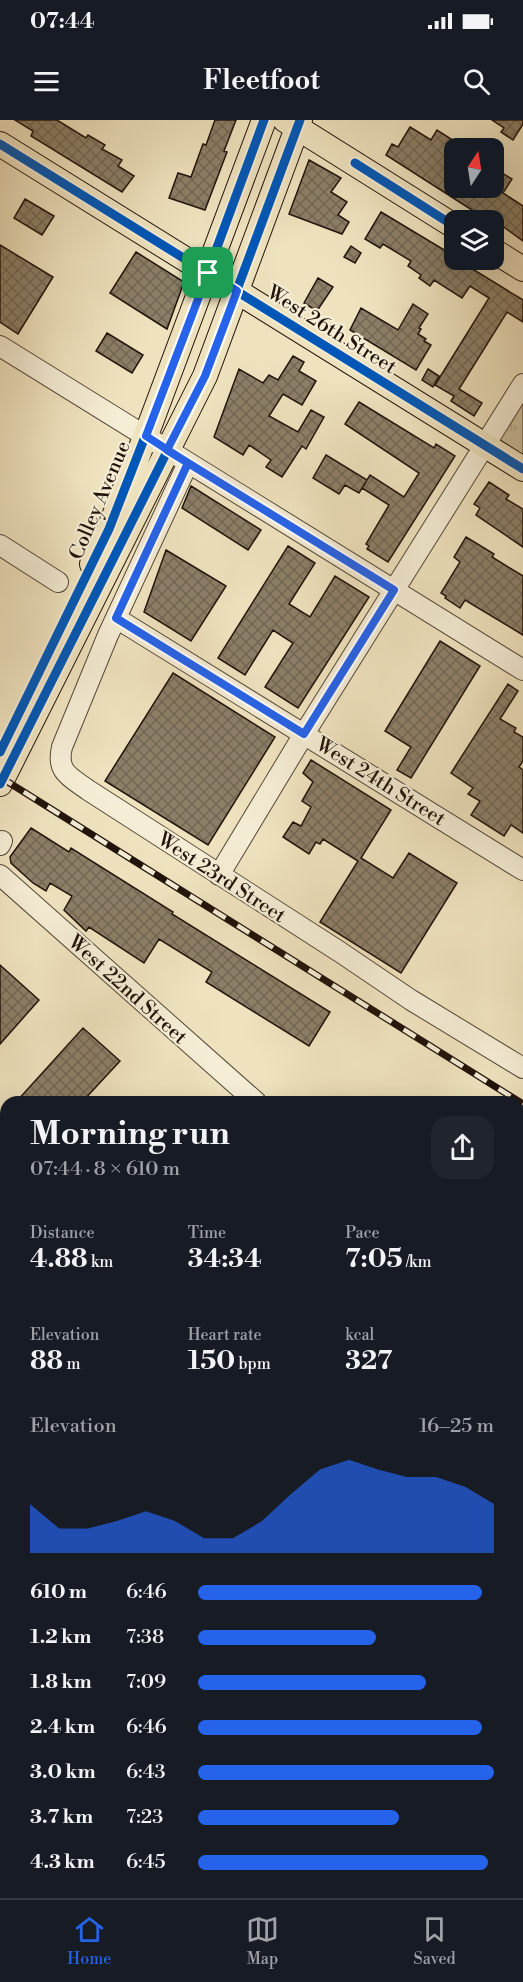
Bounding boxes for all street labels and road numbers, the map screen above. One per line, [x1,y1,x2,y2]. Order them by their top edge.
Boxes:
street label: West 26th Street [261,280,401,380]
street label: Colley Avenue [64,437,137,564]
street label: West 24th Street [310,732,450,832]
street label: West 23rd Street [152,827,290,929]
street label: West 22nd Street [62,929,192,1050]

